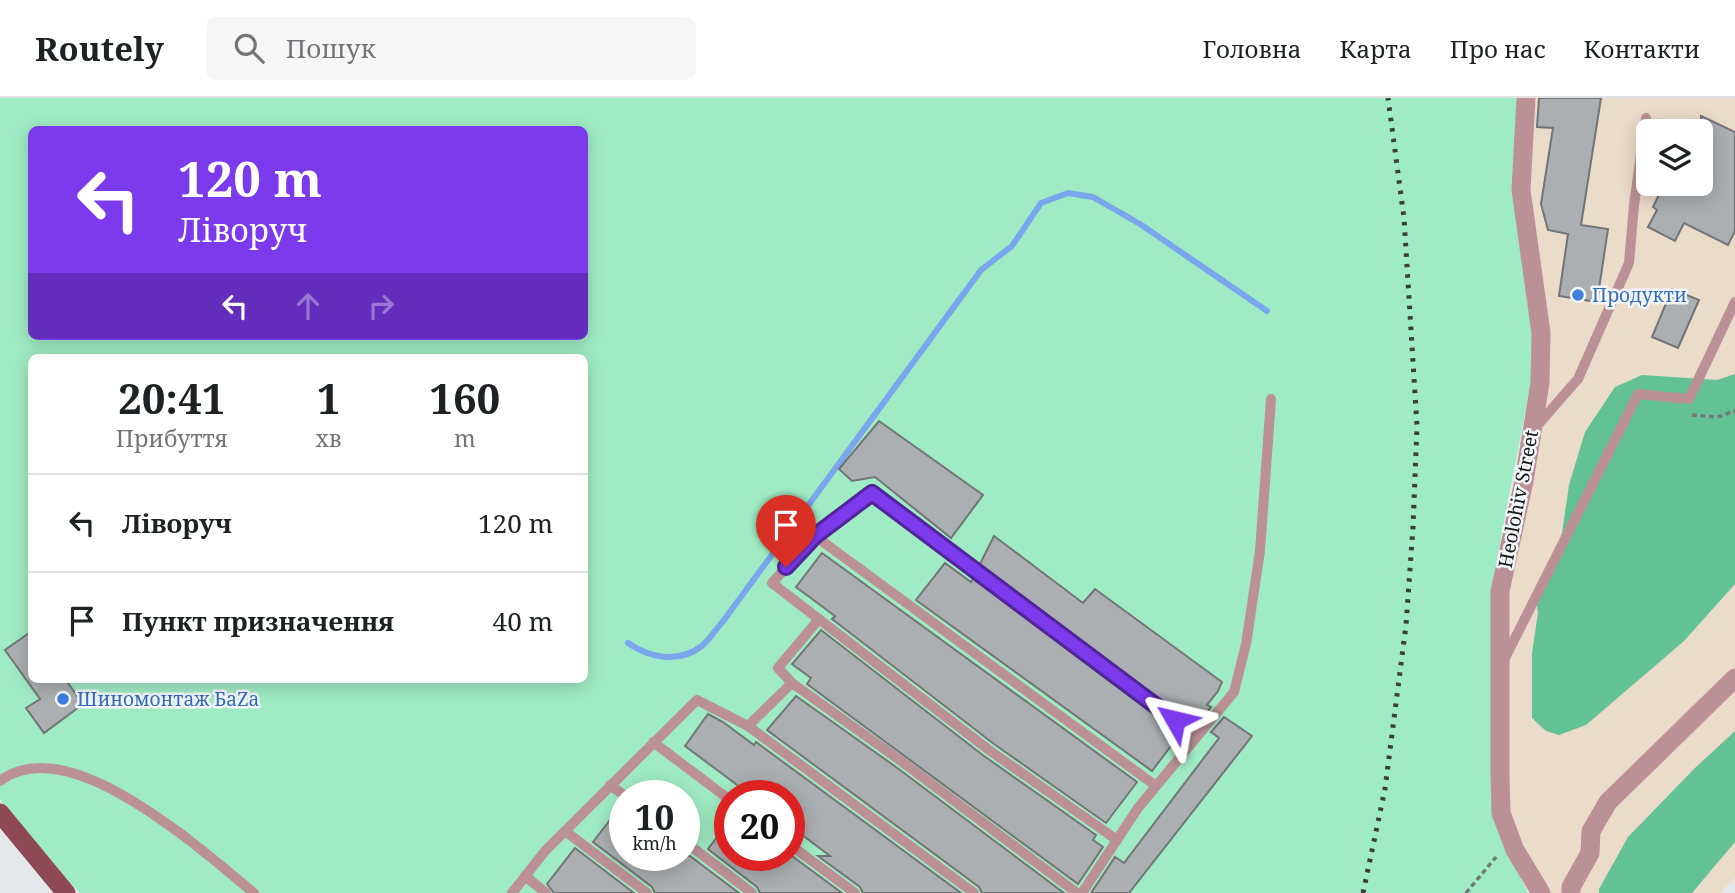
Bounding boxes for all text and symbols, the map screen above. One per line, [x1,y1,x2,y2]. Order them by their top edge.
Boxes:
search box [206,17,696,80]
text: Routely [35,26,164,71]
icon: search [230,29,268,67]
text: Пошук [286,30,376,66]
text: Головна [1202,32,1302,65]
text: Карта [1340,32,1412,65]
text: Про нас [1450,32,1546,65]
text: Контакти [1584,32,1700,65]
map controls [1636,119,1713,196]
button: layers [1636,119,1713,196]
text: 120 m [178,145,322,211]
icon: left [63,154,154,245]
text: Ліворуч [178,208,307,251]
place label: Продукти [1592,282,1687,308]
icon: left [216,287,254,325]
icon: ahead [289,287,327,325]
icon: right [362,287,400,325]
marker: Продукти [1570,287,1586,303]
text: 20:41 [118,369,226,426]
text: 1 [317,369,340,426]
text: 160 [429,369,500,426]
text: Прибуття [116,422,228,454]
text: хв [316,422,342,454]
text: m [454,422,476,454]
street label: Heolohiv Street [1492,427,1544,570]
pin [756,495,816,567]
icon: left [63,504,101,542]
text: Ліворуч [122,505,232,541]
text: 120 m [478,505,553,541]
icon: arrive [767,506,805,544]
icon: arrive [63,602,101,640]
text: Пункт призначення [122,603,394,639]
text: 40 m [493,603,553,639]
position arrow [1138,683,1212,757]
place label: Шиномонтаж БаZa [77,686,259,712]
marker: Шиномонтаж БаZa [55,691,71,707]
speed limit sign: 20 [714,780,805,871]
text: 10 [635,793,674,840]
text: km/h [632,831,677,855]

